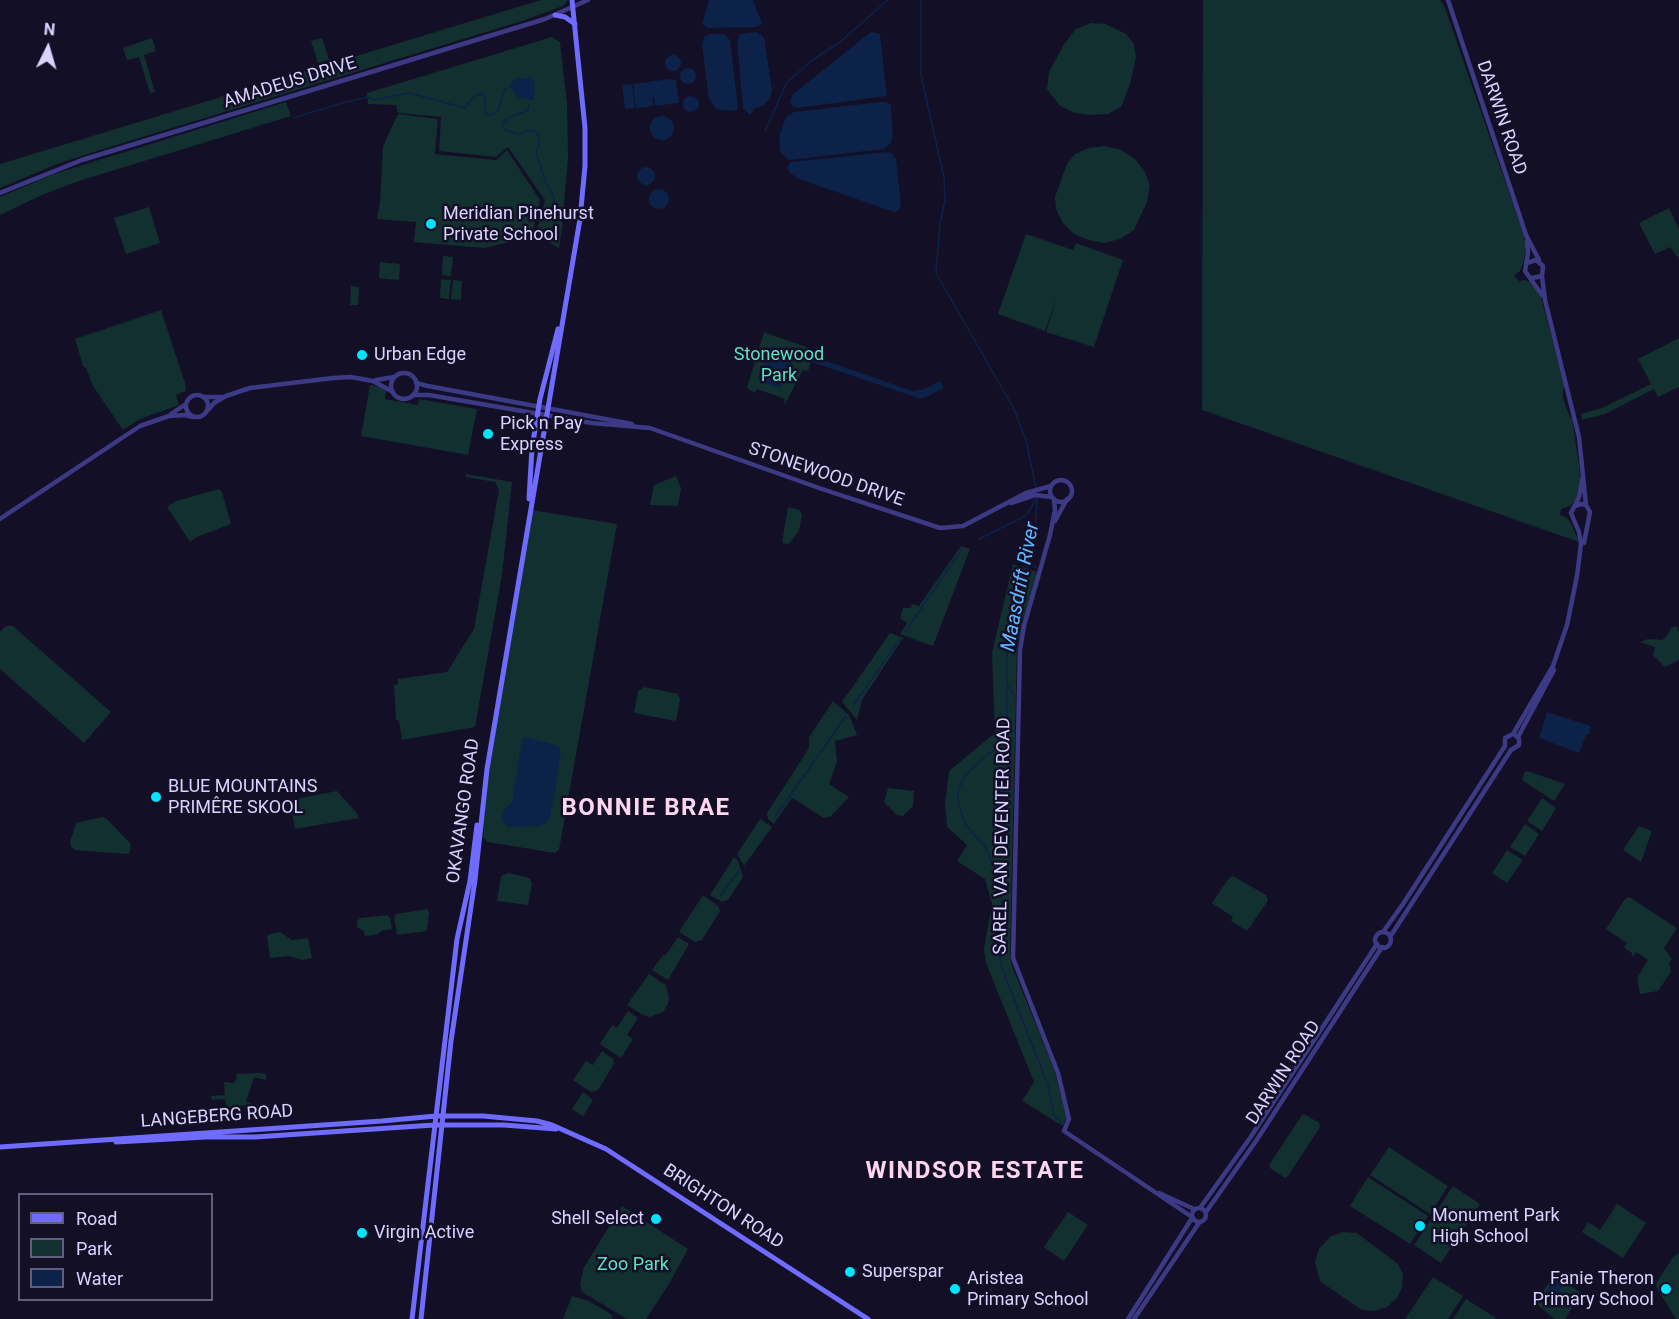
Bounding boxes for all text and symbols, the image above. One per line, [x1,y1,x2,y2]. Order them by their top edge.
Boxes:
north arrow [18,18,78,78]
text: N [43,20,56,40]
street label: AMADEUS DRIVE [221,53,359,113]
street label: DARWIN ROAD [1471,58,1531,178]
place label: Meridian Pinehurst Private School [443,203,594,246]
marker: Meridian Pinehurst Private School [424,217,438,231]
place label: Urban Edge [374,344,466,366]
park label: Stonewood Park [734,344,824,386]
marker: Urban Edge [355,348,369,362]
place label: Pick n Pay Express [500,413,583,456]
marker: Pick n Pay Express [481,427,495,441]
street label: STONEWOOD DRIVE [745,438,907,512]
water label: Maasdrift River [997,520,1045,654]
street label: SAREL VAN DEVENTER ROAD [990,717,1016,955]
street label: OKAVANGO ROAD [443,737,485,885]
place label: BLUE MOUNTAINS PRIMÊRE SKOOL [168,776,317,818]
marker: BLUE MOUNTAINS PRIMÊRE SKOOL [149,790,163,804]
district label: BONNIE BRAE [561,795,731,823]
street label: DARWIN ROAD [1242,1017,1326,1129]
street label: LANGEBERG ROAD [140,1101,294,1133]
district label: WINDSOR ESTATE [865,1158,1085,1186]
street label: BRIGHTON ROAD [659,1160,787,1254]
legend [18,1193,213,1301]
place label: Monument Park High School [1432,1205,1560,1248]
text: Road [76,1208,117,1229]
place label: Shell Select [551,1208,644,1230]
marker: Shell Select [649,1212,663,1226]
marker: Monument Park High School [1413,1219,1427,1233]
place label: Virgin Active [374,1222,474,1244]
marker: Virgin Active [355,1226,369,1240]
text: Park [76,1238,112,1259]
park label: Zoo Park [597,1254,669,1276]
place label: Superspar [862,1261,944,1283]
marker: Superspar [843,1265,857,1279]
text: Water [76,1268,123,1289]
place label: Aristea Primary School [967,1268,1089,1310]
place label: Fanie Theron Primary School [1532,1268,1654,1310]
marker: Aristea Primary School [948,1282,962,1296]
marker: Fanie Theron Primary School [1659,1282,1673,1296]

